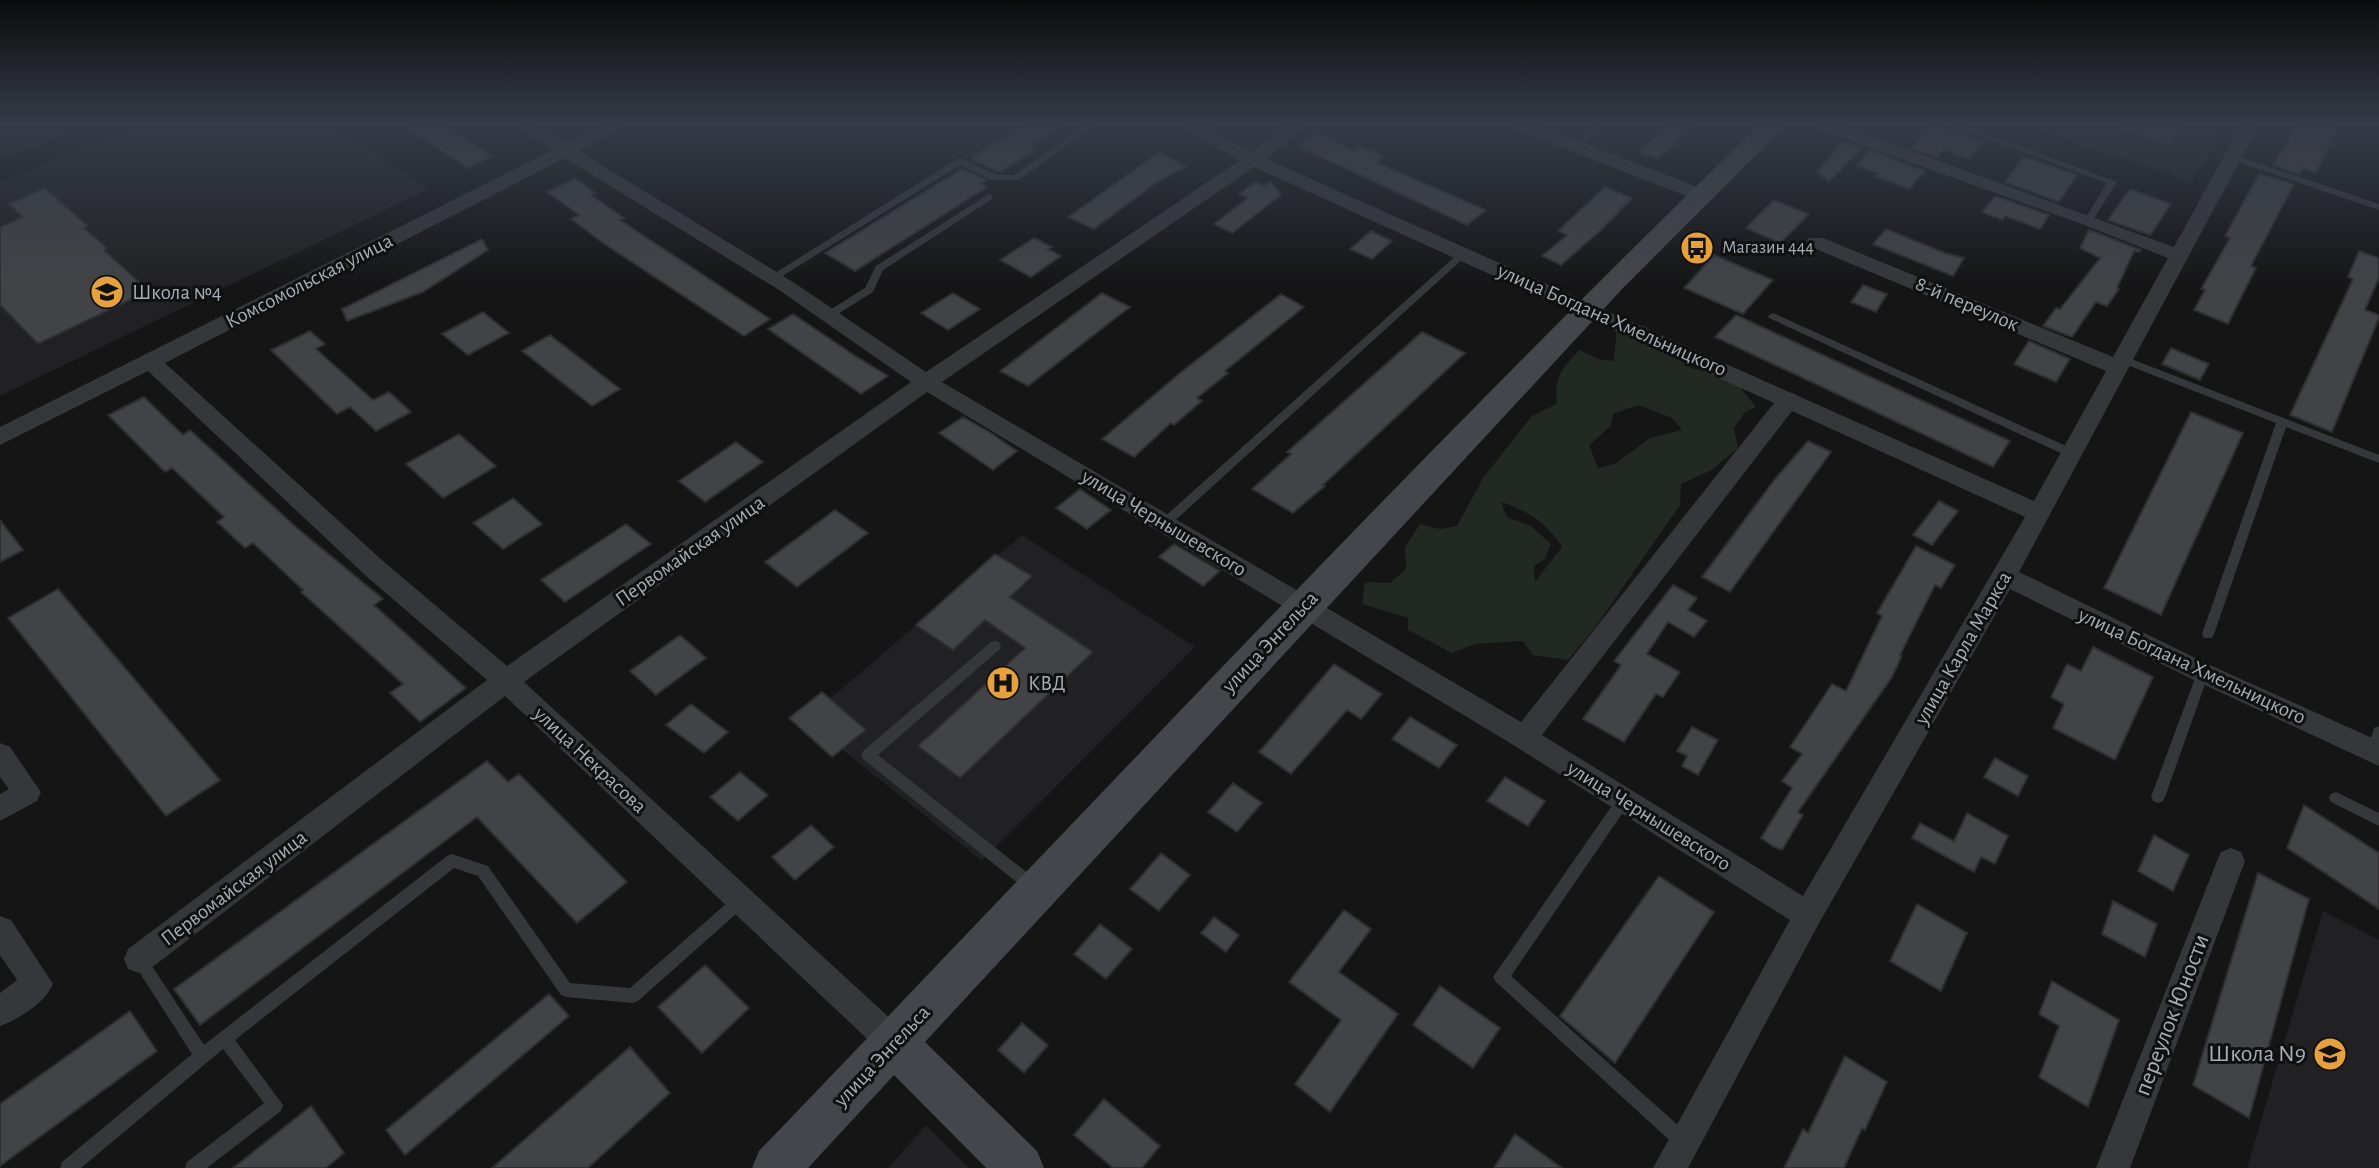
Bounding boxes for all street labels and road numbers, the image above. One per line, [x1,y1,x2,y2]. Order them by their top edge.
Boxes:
street label: Комсомольская улица [222,230,396,332]
street label: улица Богдана Хмельницкого [1493,260,1730,380]
street label: 8-й переулок [1912,273,2022,335]
street label: улица Чернышевского [1077,465,1250,580]
street label: Первомайская улица [612,491,769,610]
street label: улица Карла Маркса [1910,568,2015,729]
street label: улица Энгельса [1217,587,1322,697]
street label: улица Богдана Хмельницкого [2074,604,2309,728]
street label: улица Некрасова [529,702,651,817]
street label: улица Чернышевского [1563,757,1734,875]
street label: Первомайская улица [157,826,311,950]
street label: переулок Юности [2130,931,2214,1099]
street label: улица Энгельса [829,1001,934,1111]

